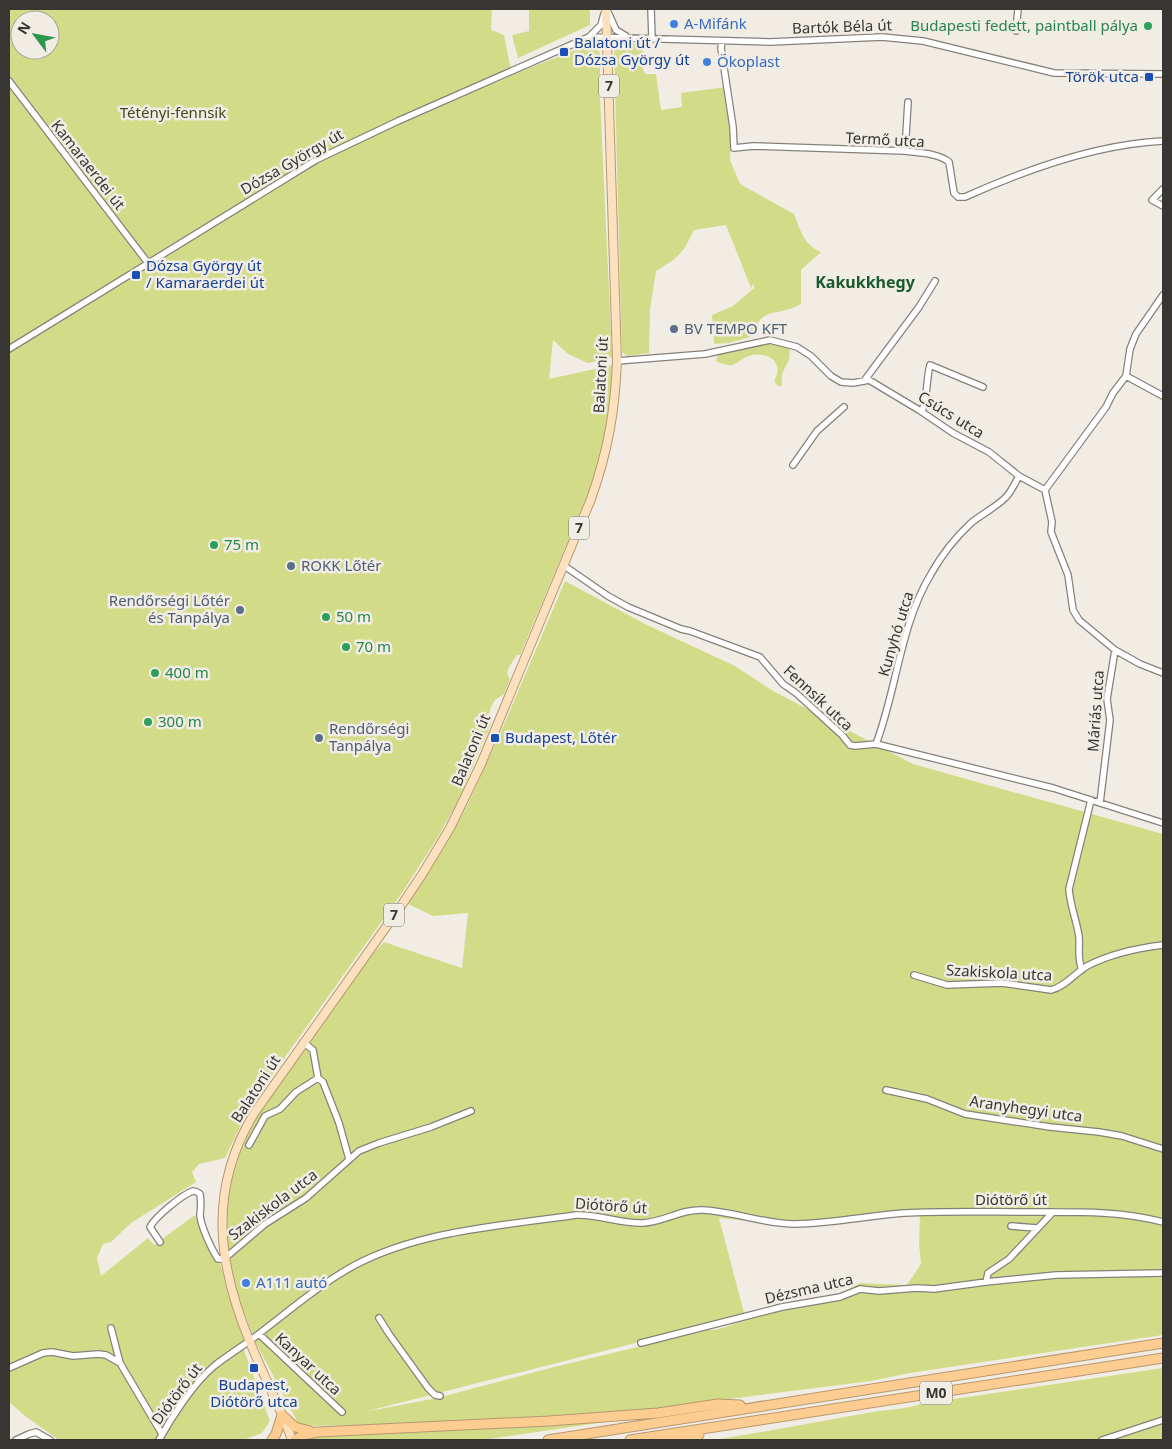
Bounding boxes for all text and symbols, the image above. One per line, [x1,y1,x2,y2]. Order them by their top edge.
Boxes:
north arrow [10,10,60,60]
place label: A-Mifánk [684,13,747,33]
street label: Bartók Béla út [792,14,893,38]
place label: Budapesti fedett, paintball pálya [910,15,1138,35]
text: N [12,18,35,38]
marker: A-Mifánk [668,18,680,30]
marker: Budapesti fedett, paintball pálya [1142,20,1154,32]
place label: Balatoni út / Dózsa György út [574,32,690,69]
marker: Balatoni út / Dózsa György út [558,46,570,58]
place label: Ökoplast [717,51,780,71]
marker: Ökoplast [701,56,713,68]
place label: Török utca [1065,66,1139,86]
marker: Török utca [1143,71,1155,83]
road number: 7 [599,74,619,98]
park label: Tétényi-fennsík [120,102,226,122]
street label: Kamaraerdei út [47,115,131,214]
street label: Dózsa György út [236,123,347,199]
street label: Termő utca [845,127,925,151]
place label: Dózsa György út / Kamaraerdei út [146,255,265,292]
marker: Dózsa György út / Kamaraerdei út [130,269,142,281]
district label: Kakukkhegy [815,271,916,293]
place label: BV TEMPO KFT [684,318,788,338]
marker: BV TEMPO KFT [668,323,680,335]
street label: Balatoni út [588,336,612,414]
street label: Csúcs utca [915,386,988,442]
road number: 7 [569,516,589,540]
place label: 75 m [224,534,259,554]
marker: 75 m [208,539,220,551]
place label: ROKK Lőtér [301,555,382,575]
marker: ROKK Lőtér [285,560,297,572]
street label: Kunyhó utca [873,589,917,679]
place label: Rendőrségi Lőtér és Tanpálya [109,590,230,627]
marker: Rendőrségi Lőtér és Tanpálya [234,604,246,616]
place label: 50 m [336,606,371,626]
marker: 50 m [320,611,332,623]
place label: 70 m [356,636,391,656]
marker: 70 m [340,641,352,653]
street label: Fennsík utca [780,660,858,735]
place label: 400 m [165,662,209,682]
marker: 400 m [149,667,161,679]
street label: Máriás utca [1082,669,1108,752]
street label: Balatoni út [446,710,494,789]
place label: 300 m [158,711,202,731]
marker: 300 m [142,716,154,728]
place label: Rendőrségi Tanpálya [329,718,409,755]
place label: Budapest, Lőtér [505,727,617,747]
marker: Rendőrségi Tanpálya [313,732,325,744]
marker: Budapest, Lőtér [489,732,501,744]
road number: 7 [384,904,404,926]
street label: Szakiskola utca [945,959,1053,985]
street label: Balatoni út [226,1050,285,1126]
street label: Aranyhegyi utca [969,1090,1084,1126]
street label: Szakiskola utca [224,1164,321,1244]
street label: Diótörő út [975,1189,1048,1209]
street label: Diótörő út [574,1193,648,1218]
street label: Dézsma utca [763,1268,855,1308]
place label: A111 autó [256,1272,327,1292]
marker: A111 autó [240,1277,252,1289]
street label: Kanyar utca [271,1328,346,1399]
street label: Diótörő út [147,1358,206,1428]
marker: Budapest, Diótörő utca [248,1362,260,1374]
place label: Budapest, Diótörő utca [210,1374,298,1411]
road number: M0 [920,1382,952,1405]

